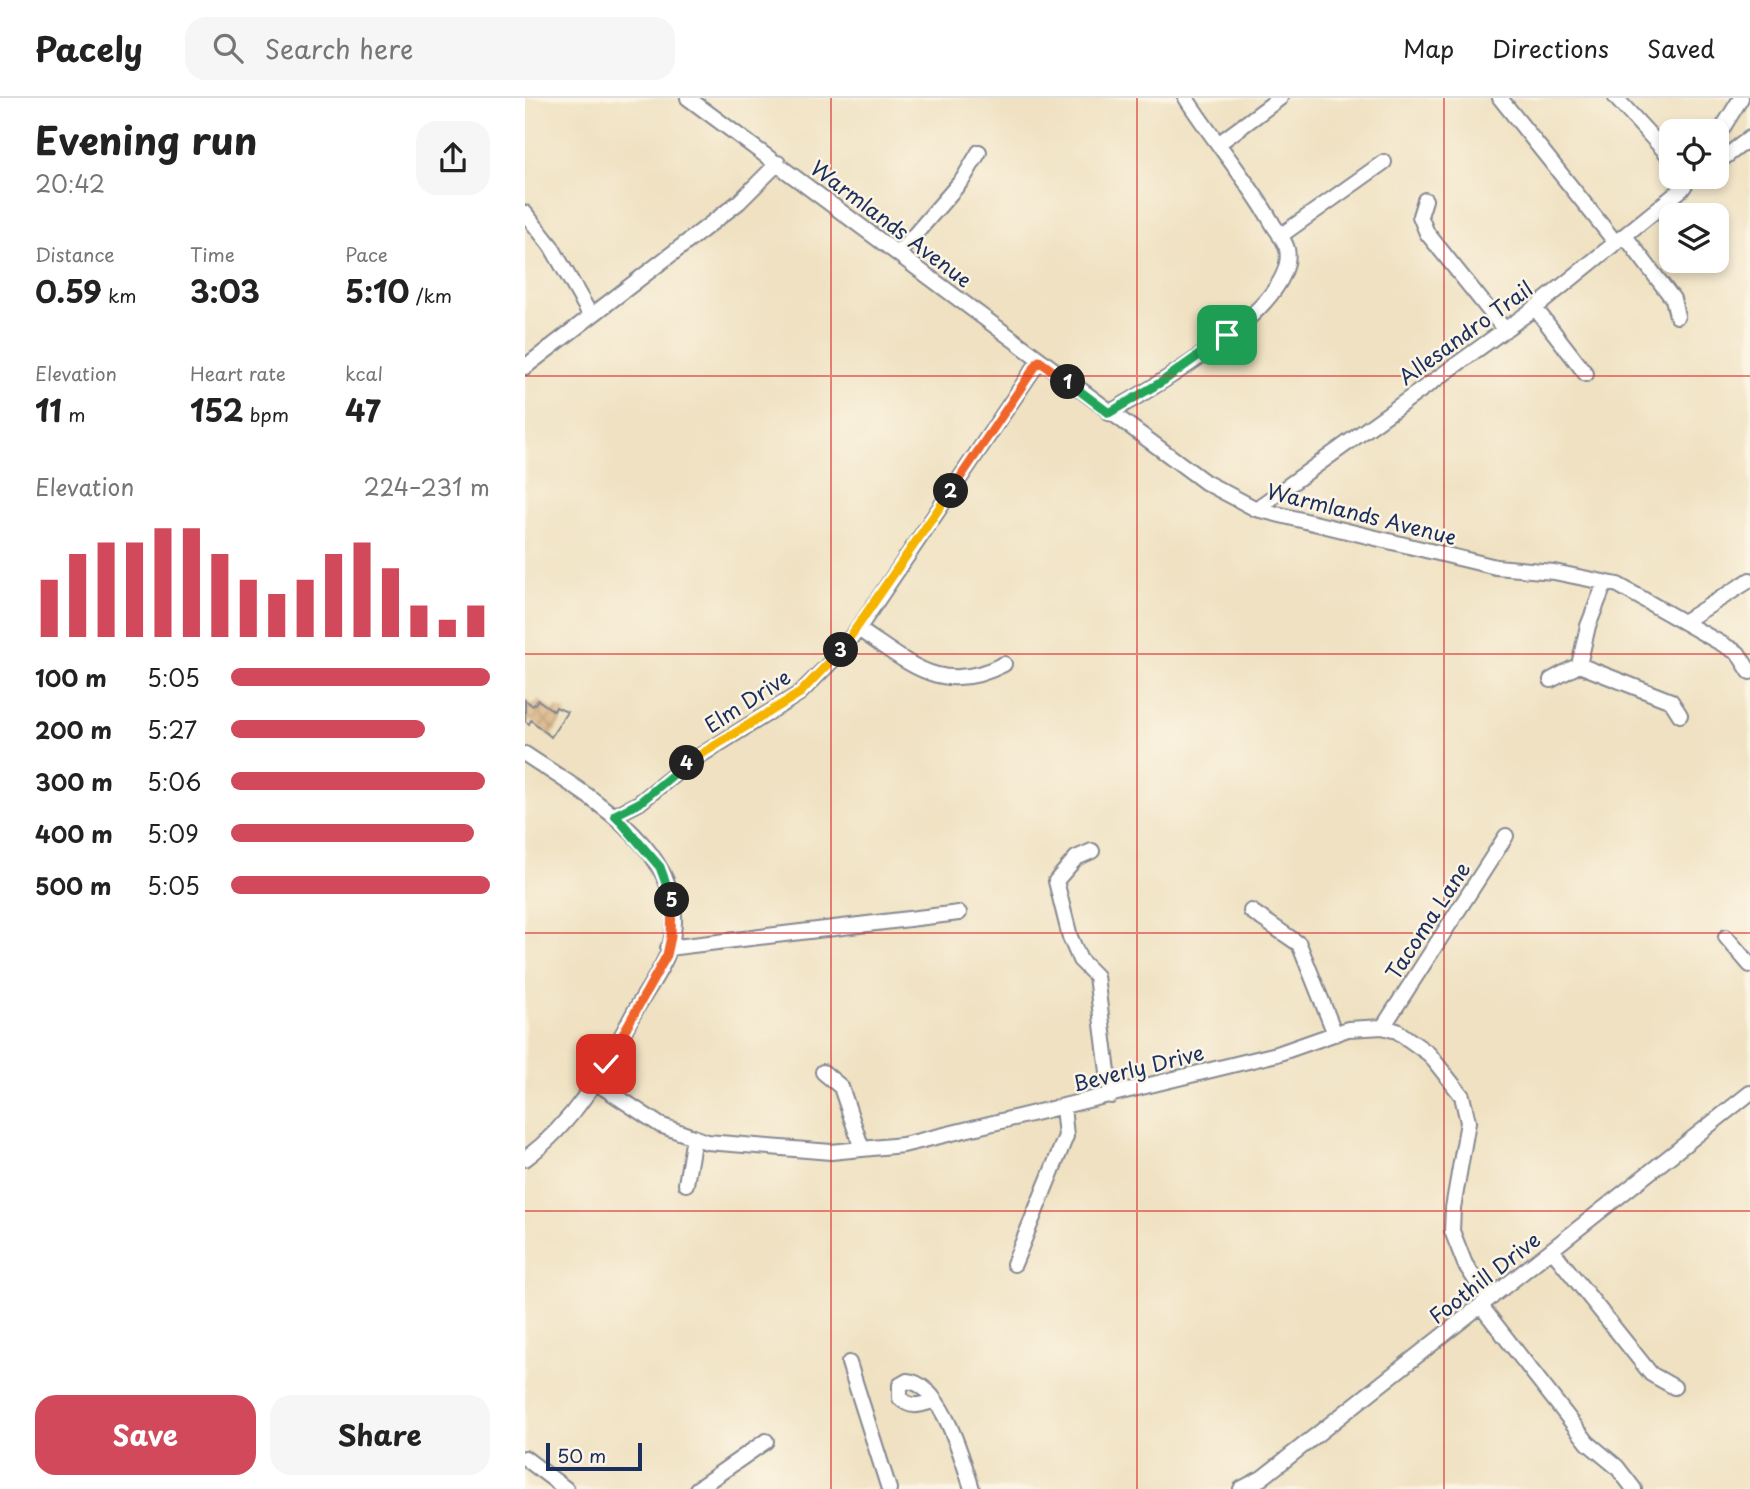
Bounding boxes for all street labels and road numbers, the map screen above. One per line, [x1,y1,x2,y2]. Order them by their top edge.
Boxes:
street label: Warmlands Avenue [805,152,979,294]
street label: Allesandro Trail [1391,272,1539,392]
street label: Warmlands Avenue [1264,474,1460,552]
street label: Elm Drive [697,660,797,740]
street label: Tacoma Lane [1377,854,1477,986]
street label: Beverly Drive [1069,1035,1207,1099]
street label: Foothill Drive [1421,1223,1547,1331]

